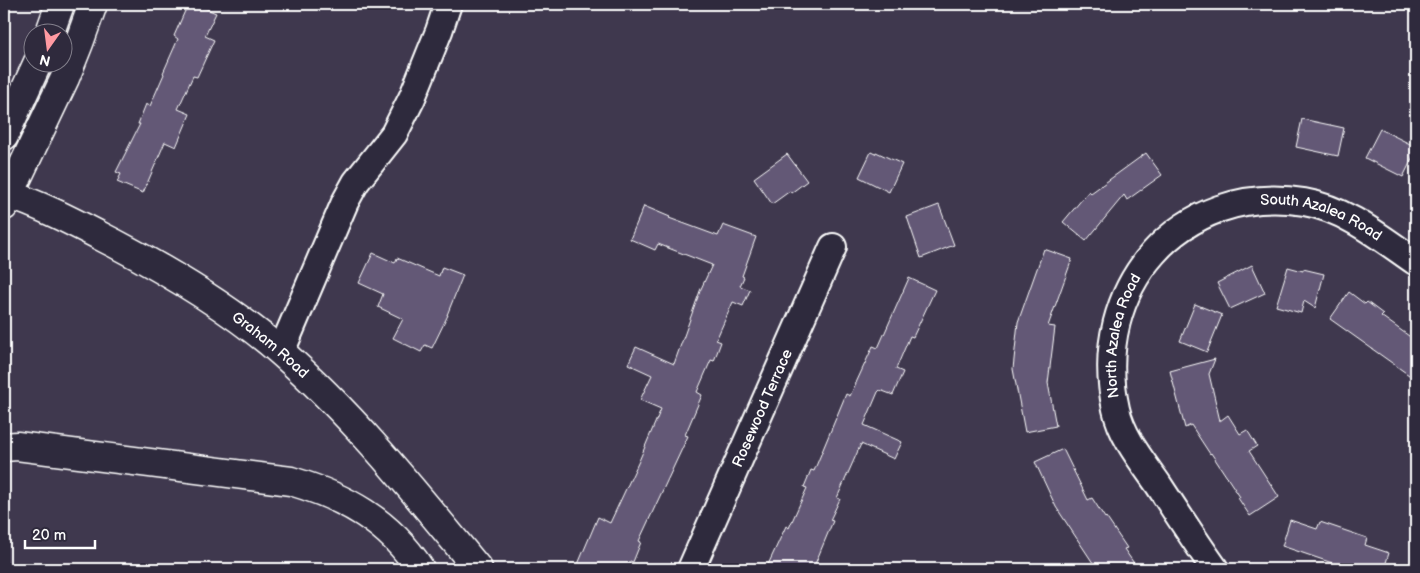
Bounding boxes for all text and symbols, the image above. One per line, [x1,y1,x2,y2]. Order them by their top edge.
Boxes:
north arrow [22,22,72,72]
text: N [38,51,52,70]
street label: South Azalea Road [1260,191,1385,245]
street label: North Azalea Road [1102,270,1146,399]
street label: Graham Road [228,308,313,383]
street label: Rosewood Terrace [728,346,797,470]
scale bar [25,518,95,550]
text: 20 m [32,526,66,545]

